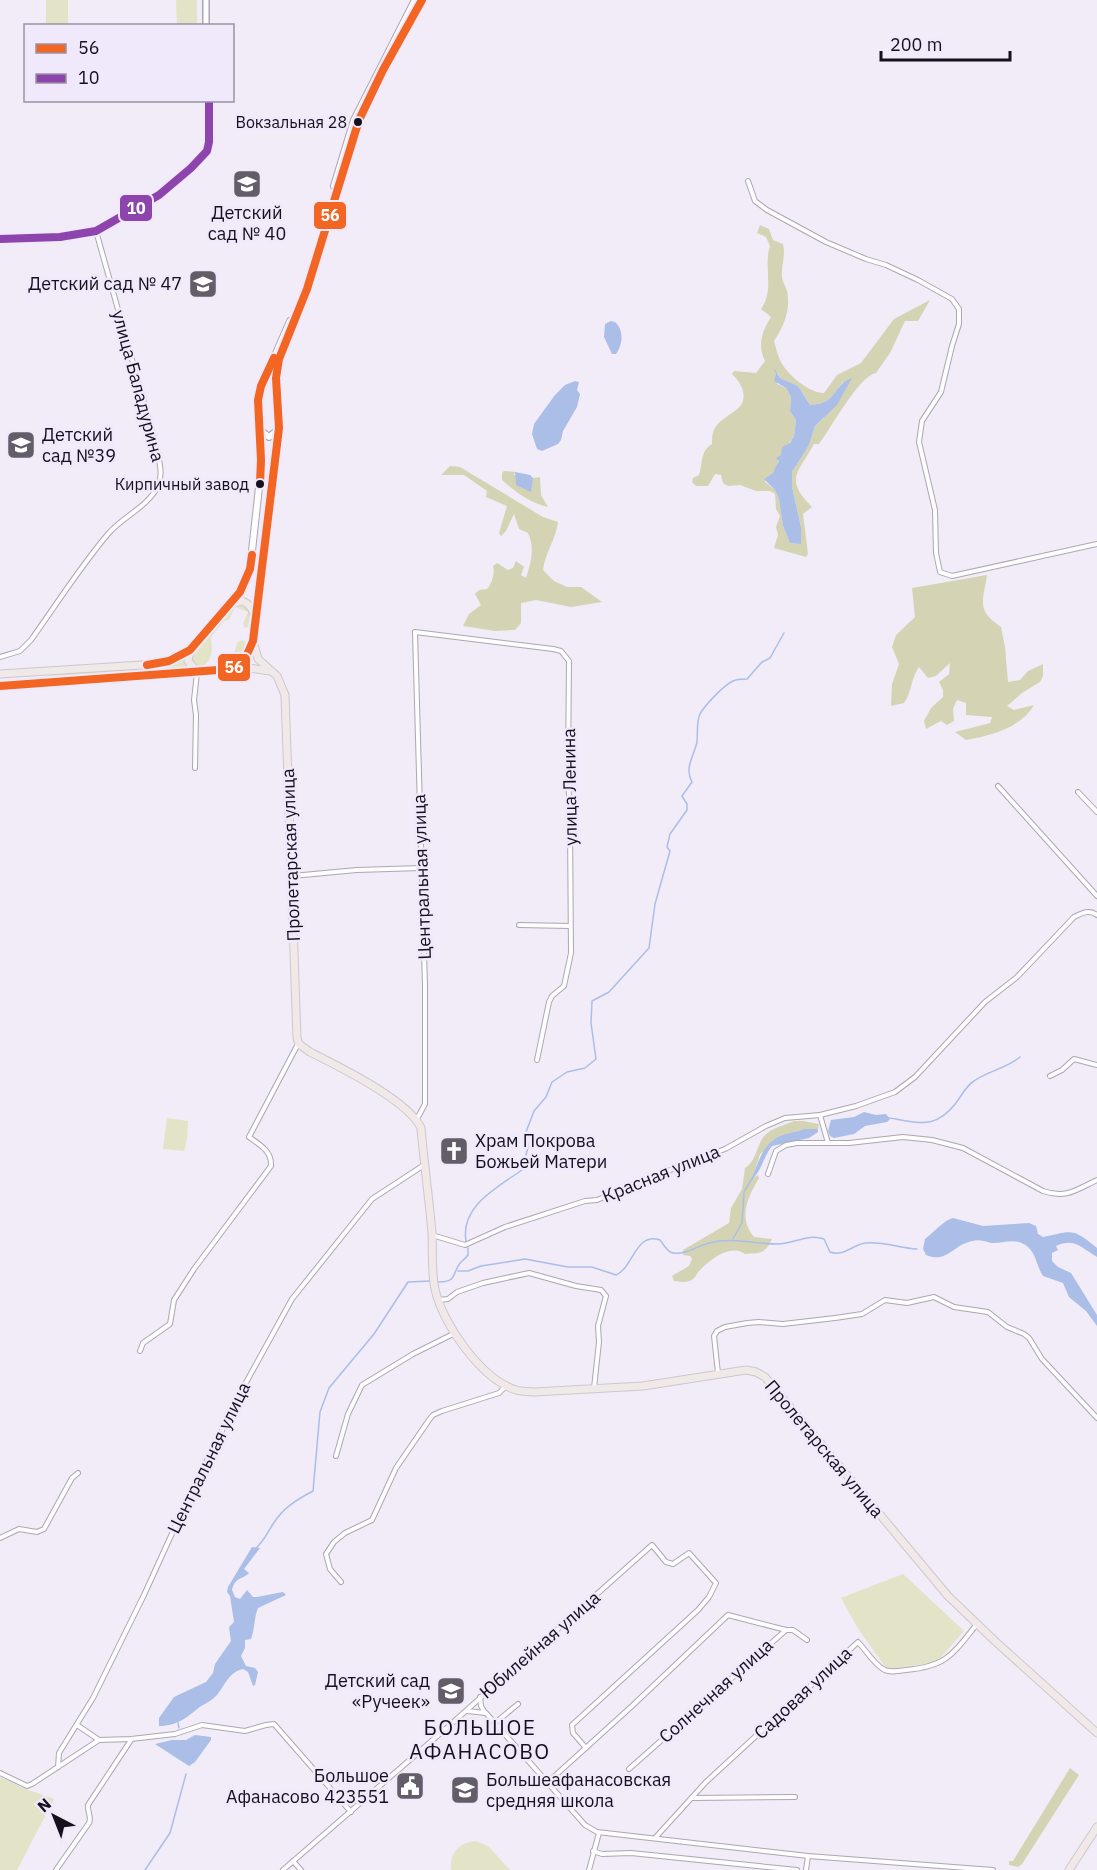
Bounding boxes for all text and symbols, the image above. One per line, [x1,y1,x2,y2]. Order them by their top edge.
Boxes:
legend [24,24,234,102]
scale bar [881,24,1010,62]
text: 200 m [890,33,942,56]
text: 56 [78,36,100,59]
text: 10 [78,66,100,89]
place label: Вокзальная 28 [235,112,347,132]
marker: Вокзальная 28 [352,116,364,128]
school or university icon: Детский сад № 40 [231,168,263,200]
line badge: 10 [119,194,153,222]
text: 10 [126,198,146,218]
place label: Детский сад № 40 [208,201,286,245]
line badge: 56 [313,201,347,230]
text: 56 [320,205,340,225]
school or university icon: Детский сад № 47 [187,268,219,300]
place label: Детский сад № 47 [28,272,182,295]
street label: улица Баладурина [107,307,170,465]
place label: Детский сад №39 [42,423,116,467]
school or university icon: Детский сад №39 [5,429,37,461]
place label: Кирпичный завод [115,474,249,494]
marker: Кирпичный завод [254,478,266,490]
line badge: 56 [217,653,251,682]
text: 56 [224,657,244,677]
street label: улица Ленина [557,728,582,846]
street label: Пролетарская улица [276,768,305,942]
street label: Центральная улица [407,793,436,960]
place label: Храм Покрова Божьей Матери [475,1129,607,1173]
church icon: Храм Покрова Божьей Матери [438,1135,470,1167]
street label: Красная улица [599,1139,723,1208]
street label: Пролетарская улица [760,1375,889,1523]
street label: Центральная улица [162,1378,255,1537]
street label: Юбилейная улица [475,1586,605,1703]
street label: Солнечная улица [654,1633,778,1748]
street label: Садовая улица [749,1641,857,1744]
place label: Детский сад «Ручеек» [325,1669,430,1713]
school or university icon: Детский сад «Ручеек» [435,1675,467,1707]
district label: БОЛЬШОЕ АФАНАСОВО [409,1713,551,1765]
place label: Большое Афанасово 423551 [226,1764,389,1808]
place label: Большеафанасовская средняя школа [486,1768,671,1812]
public building icon: Большое Афанасово 423551 [394,1770,426,1802]
school or university icon: Большеафанасовская средняя школа [449,1774,481,1806]
north arrow [24,1786,84,1846]
text: N [33,1794,55,1816]

